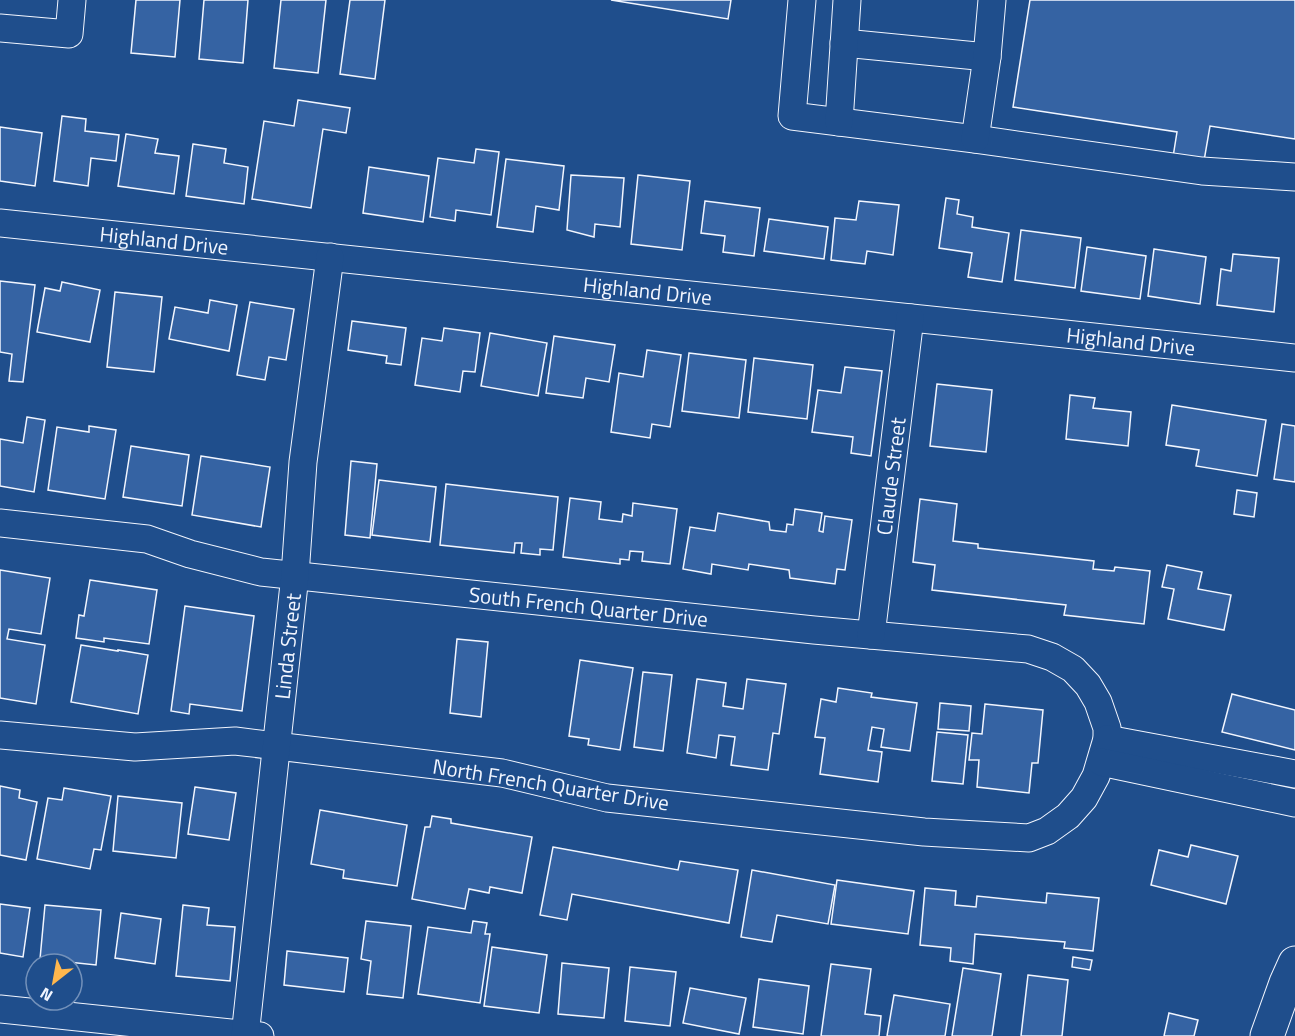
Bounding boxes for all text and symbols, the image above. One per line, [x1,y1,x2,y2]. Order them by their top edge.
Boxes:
street label: Highland Drive [98,217,230,263]
street label: Highland Drive [582,268,713,313]
street label: Highland Drive [1065,318,1197,364]
street label: Claude Street [867,415,914,537]
street label: South French Quarter Drive [467,578,710,635]
street label: Linda Street [266,591,309,701]
street label: North French Quarter Drive [431,750,671,818]
north arrow [24,952,84,1012]
text: N [35,982,57,1008]

